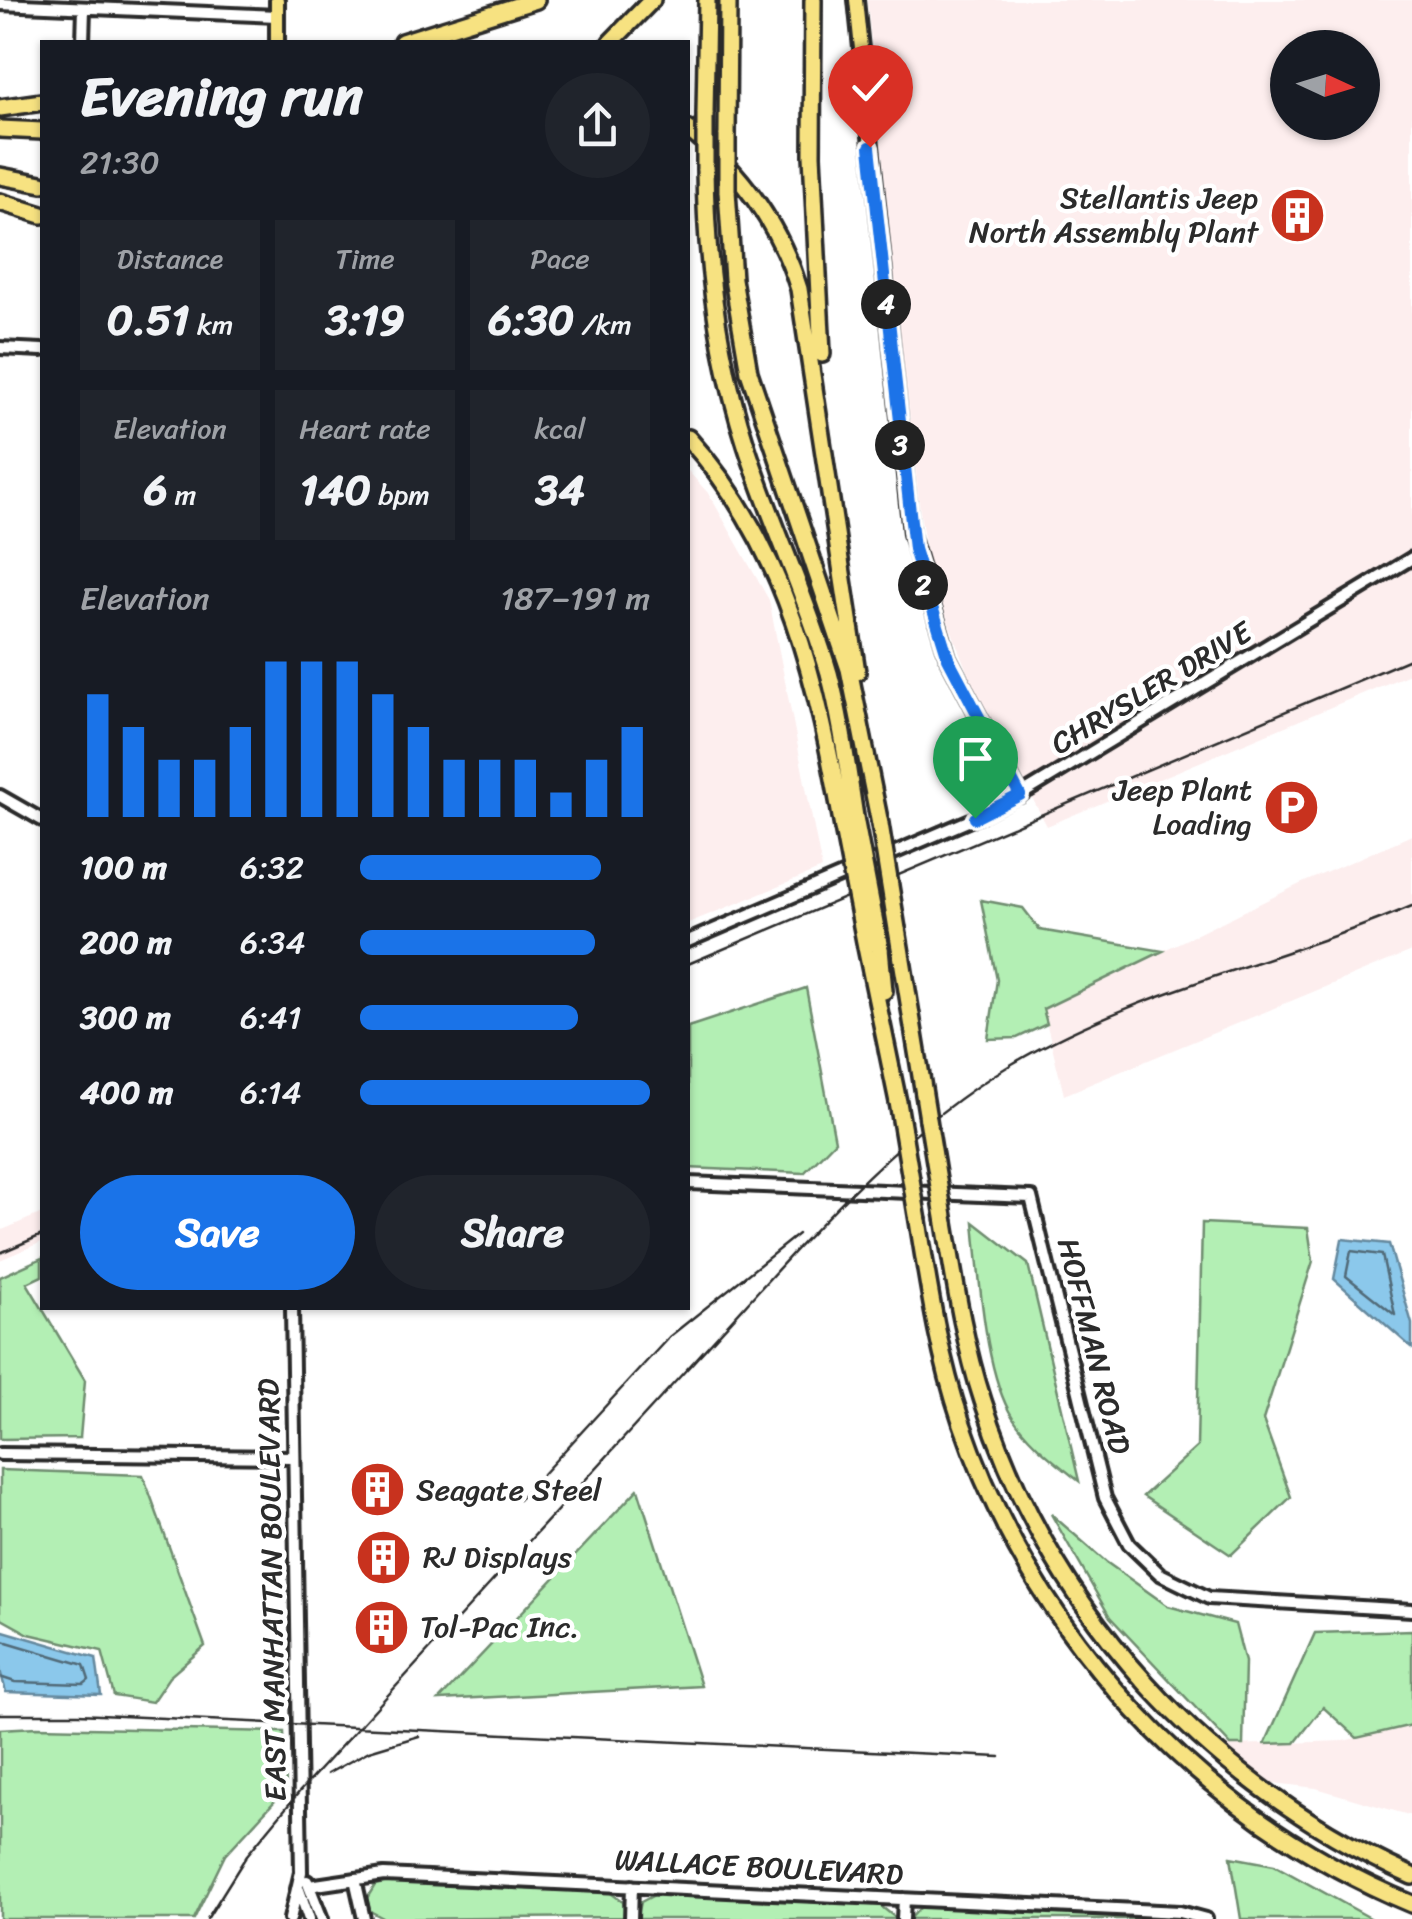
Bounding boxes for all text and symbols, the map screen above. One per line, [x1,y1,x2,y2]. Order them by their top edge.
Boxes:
north arrow [1270,30,1380,140]
map controls [1270,30,1380,140]
pin [828,45,913,148]
text: Evening run [80,48,363,145]
icon: check [843,60,898,115]
button: share [545,73,650,178]
text: 21:30 [80,134,160,191]
place label: Stellantis Jeep North Assembly Plant [969,171,1260,259]
building icon: Stellantis Jeep North Assembly Plant [1267,185,1327,245]
text: Distance [117,234,223,283]
text: Time [335,234,395,283]
text: Pace [530,234,590,283]
pin: 4 [861,279,911,329]
text: 4 [877,279,895,328]
text: 0.51 [107,283,190,357]
text: 3:19 [325,283,405,357]
text: 6:30 [488,283,574,357]
text: km [190,300,233,349]
text: /km [574,300,632,349]
text: Elevation [113,404,227,453]
text: Heart rate [299,404,431,453]
text: kcal [535,404,585,453]
pin: 3 [875,420,925,470]
text: 3 [892,420,908,469]
text: 6 [144,453,168,527]
text: 140 [300,453,371,527]
text: 34 [535,453,585,527]
text: m [168,470,196,519]
text: bpm [371,470,430,519]
pin: 2 [898,560,948,610]
text: 2 [915,560,931,609]
text: Elevation [80,570,210,627]
text: 187–191 m [501,570,650,627]
street label: CHRYSLER DRIVE [1040,605,1264,770]
pin [933,716,1018,819]
icon: arrive [948,731,1003,786]
place label: Jeep Plant Loading [1112,763,1252,851]
parking icon: Jeep Plant Loading [1261,777,1321,837]
text: 100 m [80,839,167,896]
text: 6:32 [240,839,304,896]
text: 200 m [80,914,172,971]
text: 6:34 [240,914,305,971]
text: 300 m [80,989,171,1046]
text: 6:41 [240,989,302,1046]
text: 400 m [80,1064,173,1121]
text: 6:14 [240,1064,302,1121]
button: Save [80,1175,355,1290]
button: Share [375,1175,650,1290]
street label: HOFFMAN ROAD [1041,1232,1147,1460]
street label: EAST MANHATTAN BOULEVARD [241,1378,303,1802]
building icon: Seagate Steel [347,1460,407,1520]
place label: Seagate Steel [416,1463,603,1517]
building icon: RJ Displays [354,1527,414,1587]
place label: RJ Displays [423,1530,572,1584]
building icon: Tol-Pac Inc. [351,1597,411,1657]
place label: Tol-Pac Inc. [420,1600,579,1654]
street label: WALLACE BOULEVARD [613,1832,905,1902]

